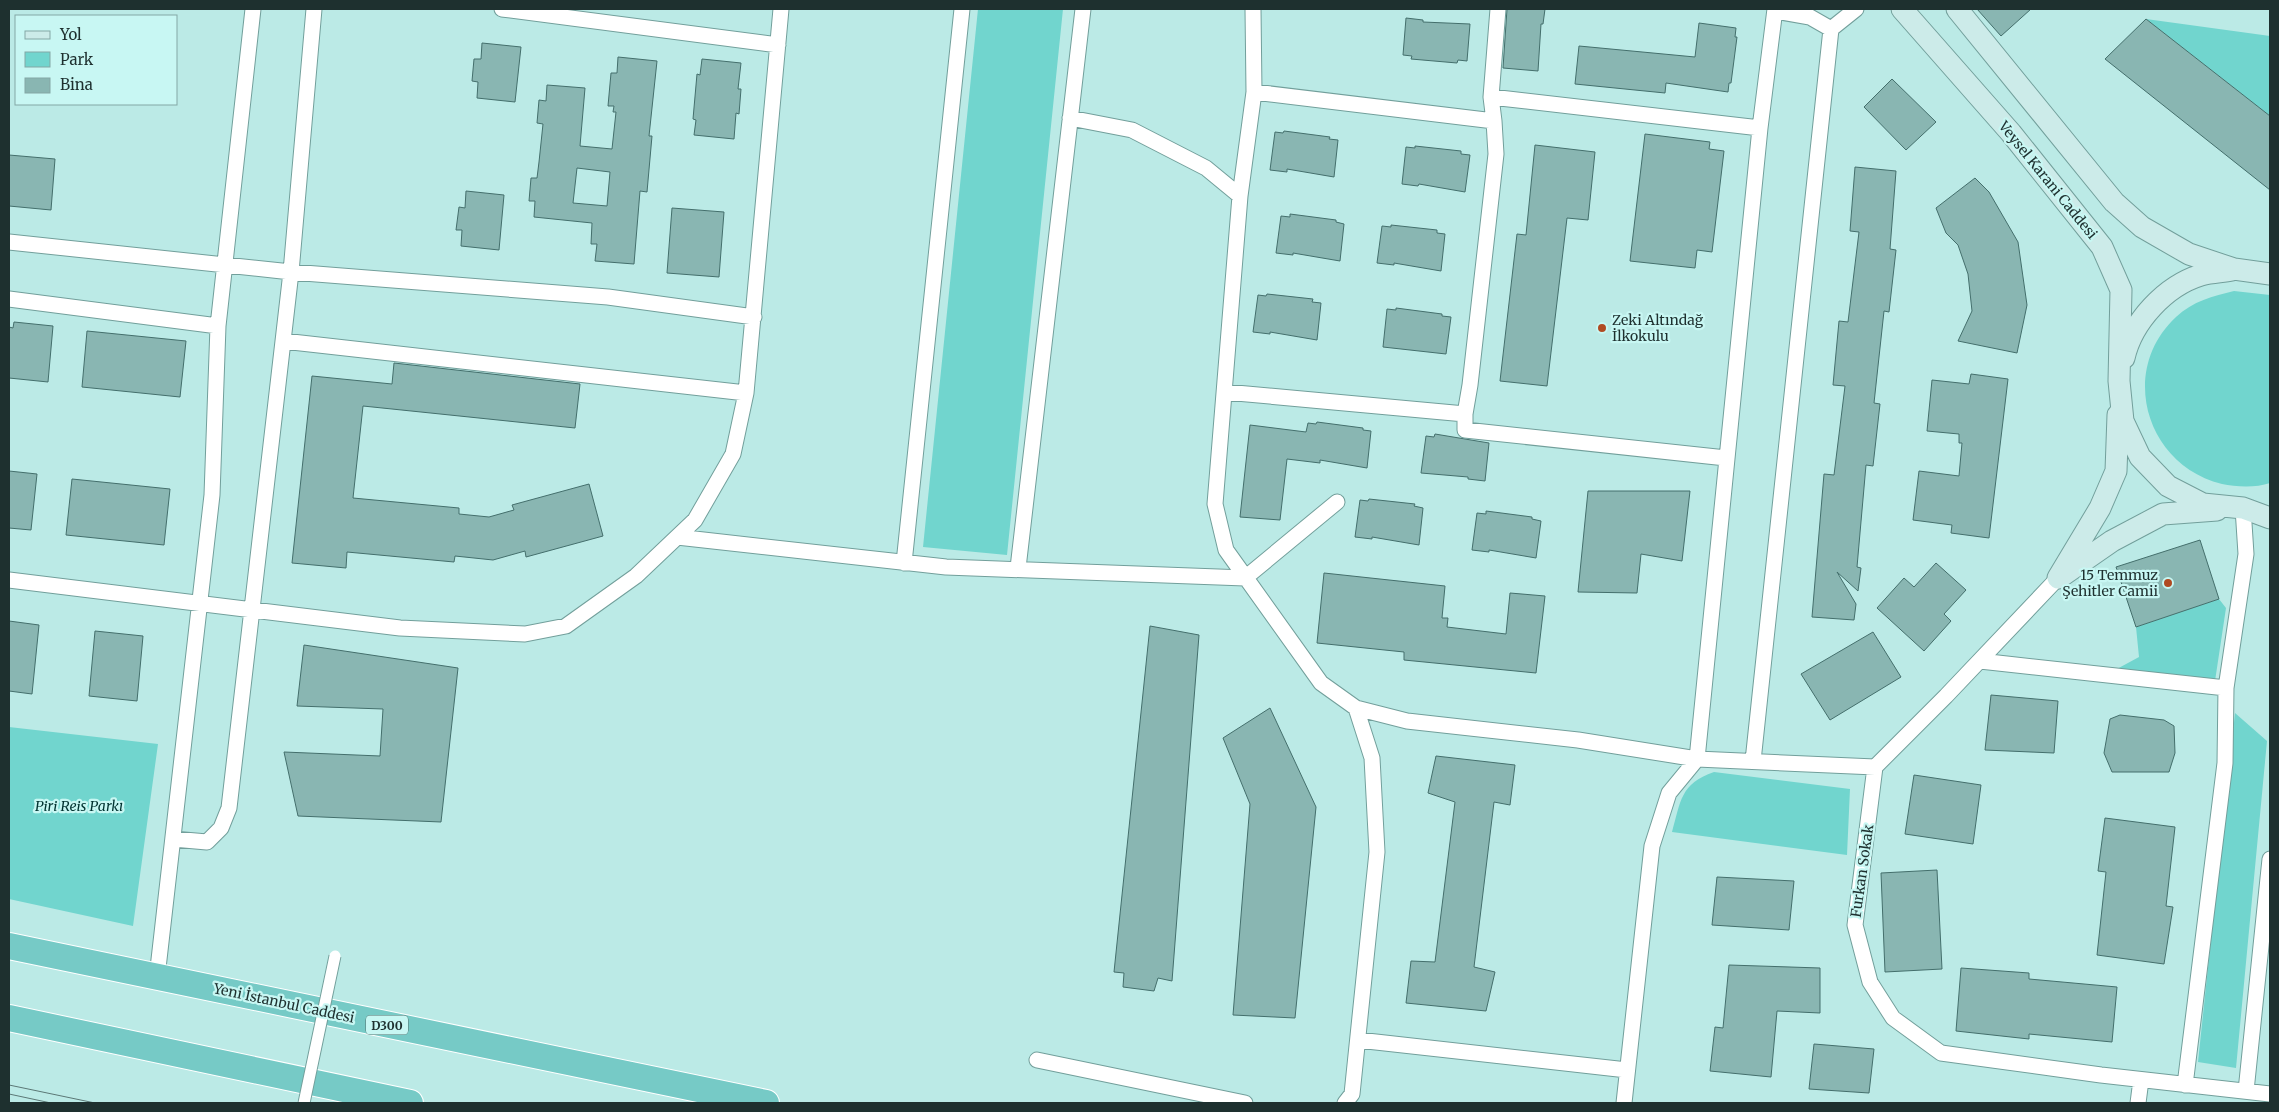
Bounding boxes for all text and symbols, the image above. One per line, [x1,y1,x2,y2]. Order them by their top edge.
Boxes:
legend [15,15,178,105]
text: Yol [59,25,82,44]
text: Park [60,50,94,69]
text: Bina [60,75,93,94]
street label: Veysel Karani Caddesi [1994,117,2101,243]
place label: Zeki Altındağ İlkokulu [1612,311,1704,345]
marker: Zeki Altındağ İlkokulu [1596,322,1608,334]
place label: 15 Temmuz Şehitler Camii [2062,566,2158,600]
marker: 15 Temmuz Şehitler Camii [2162,577,2174,589]
park label: Piri Reis Parkı [35,797,123,815]
street label: Furkan Sokak [1847,823,1877,919]
street label: Yeni İstanbul Caddesi [211,979,357,1027]
road number: D300 [366,1016,408,1034]

